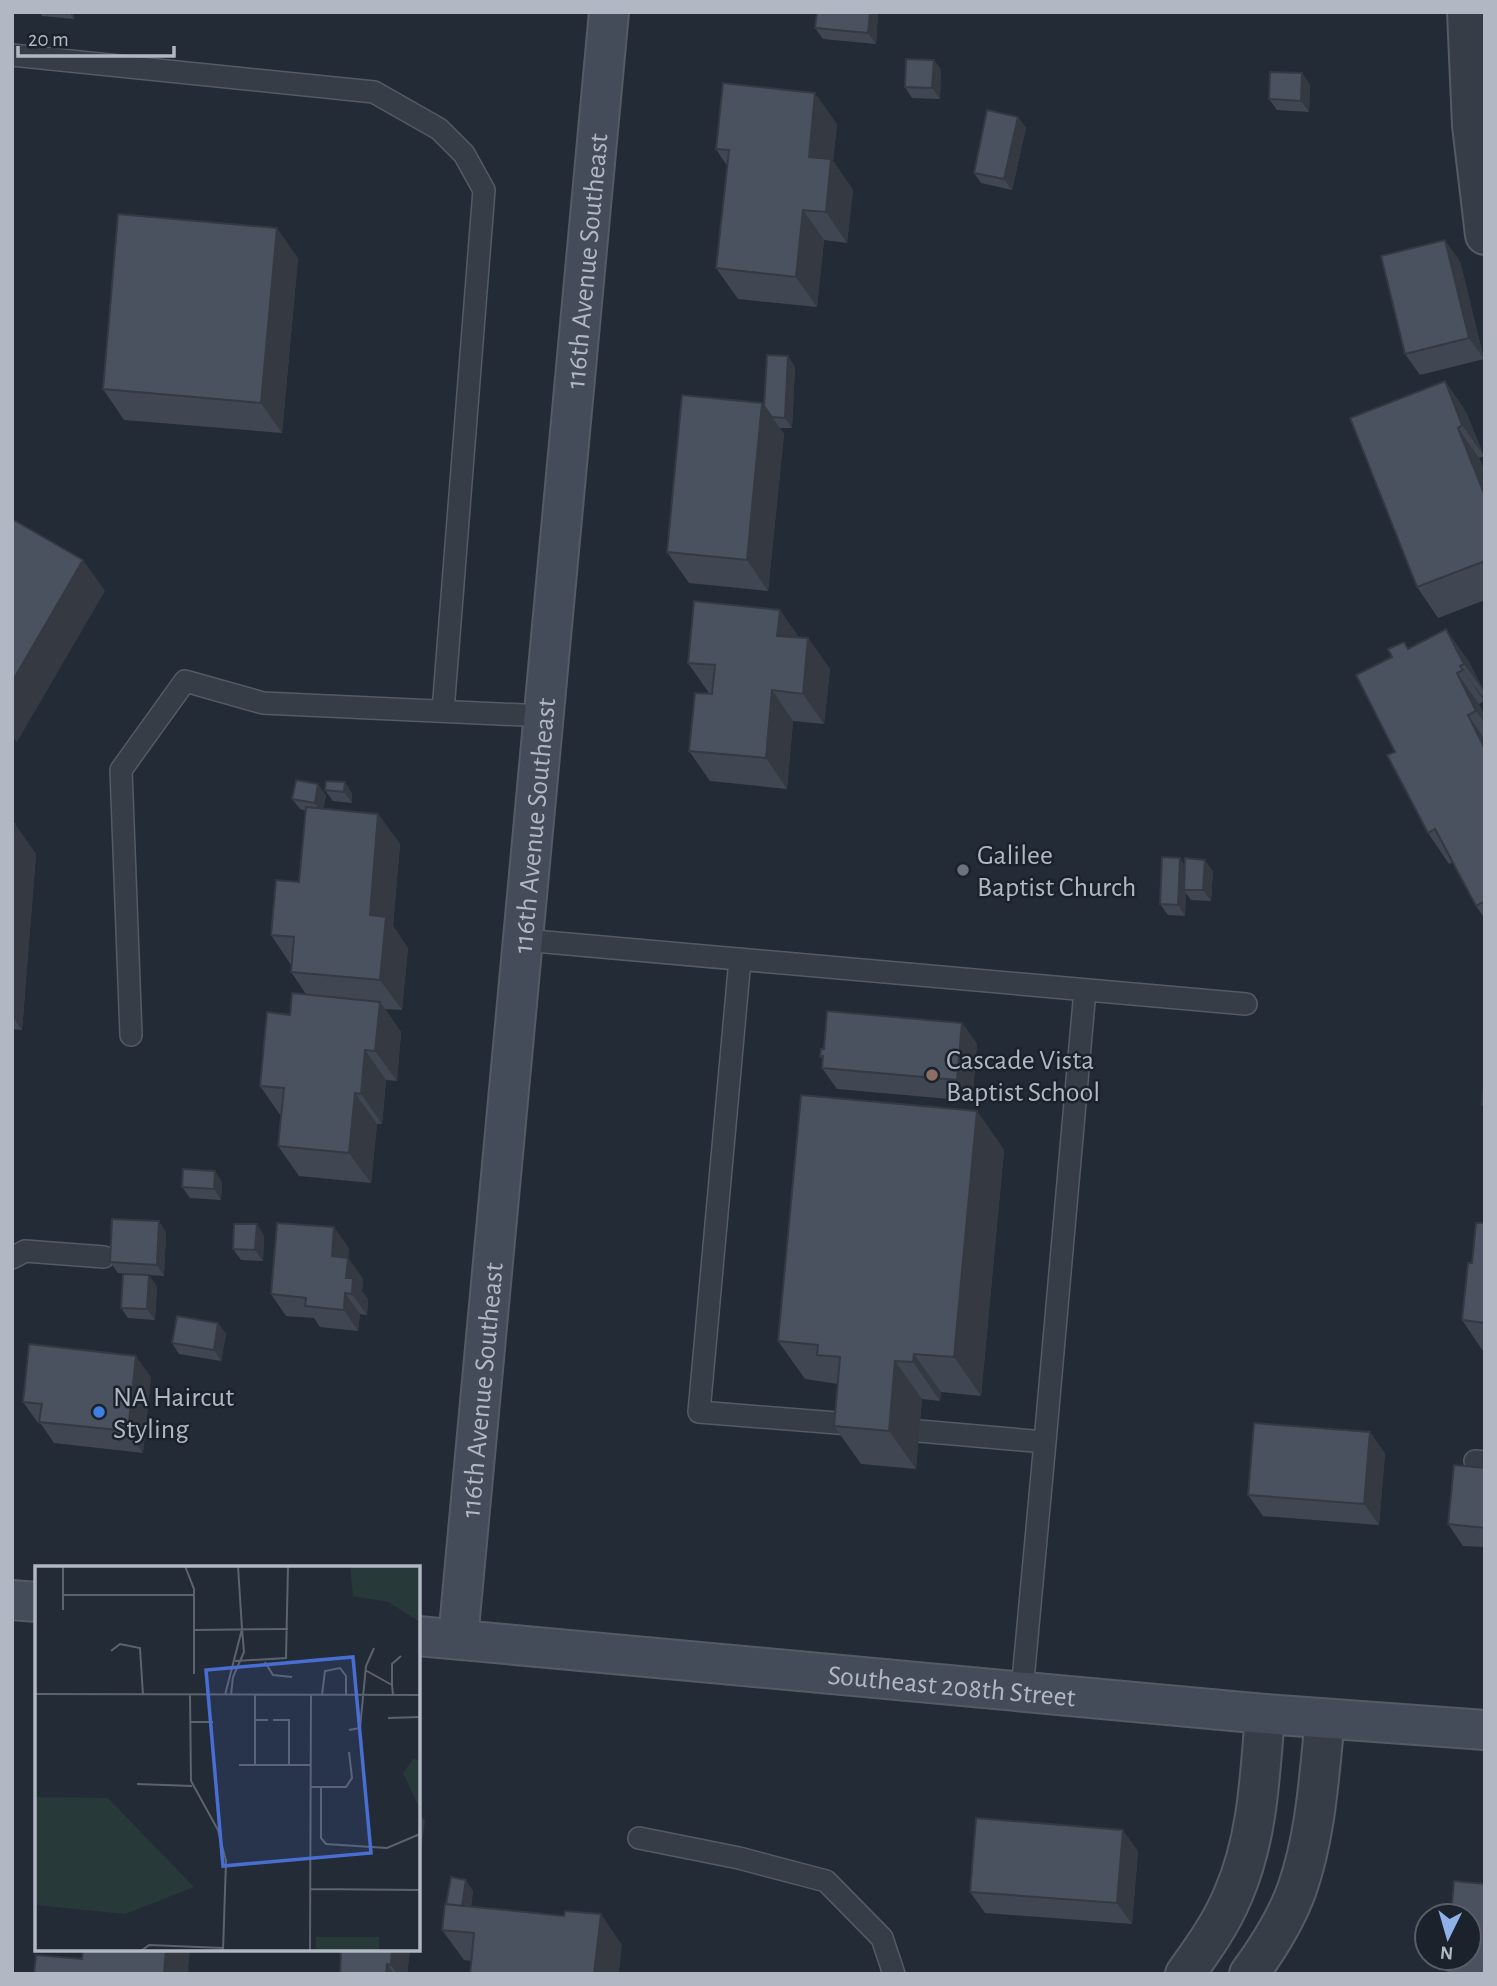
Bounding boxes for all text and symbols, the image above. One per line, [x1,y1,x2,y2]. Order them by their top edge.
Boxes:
scale bar [18,14,173,58]
text: 20 m [28,29,69,50]
street label: 116th Avenue Southeast [562,132,614,390]
street label: 116th Avenue Southeast [510,697,561,955]
place label: Galilee Baptist Church [977,842,1136,902]
marker: Galilee Baptist Church [955,862,971,878]
place label: Cascade Vista Baptist School [946,1047,1100,1107]
marker: Cascade Vista Baptist School [924,1067,940,1083]
street label: 116th Avenue Southeast [457,1261,509,1519]
place label: NA Haircut Styling [113,1384,234,1444]
marker: NA Haircut Styling [91,1404,107,1420]
inset map [35,1566,420,1951]
street label: Southeast 208th Street [826,1662,1077,1713]
north arrow [1413,1902,1483,1972]
text: N [1439,1942,1454,1962]

